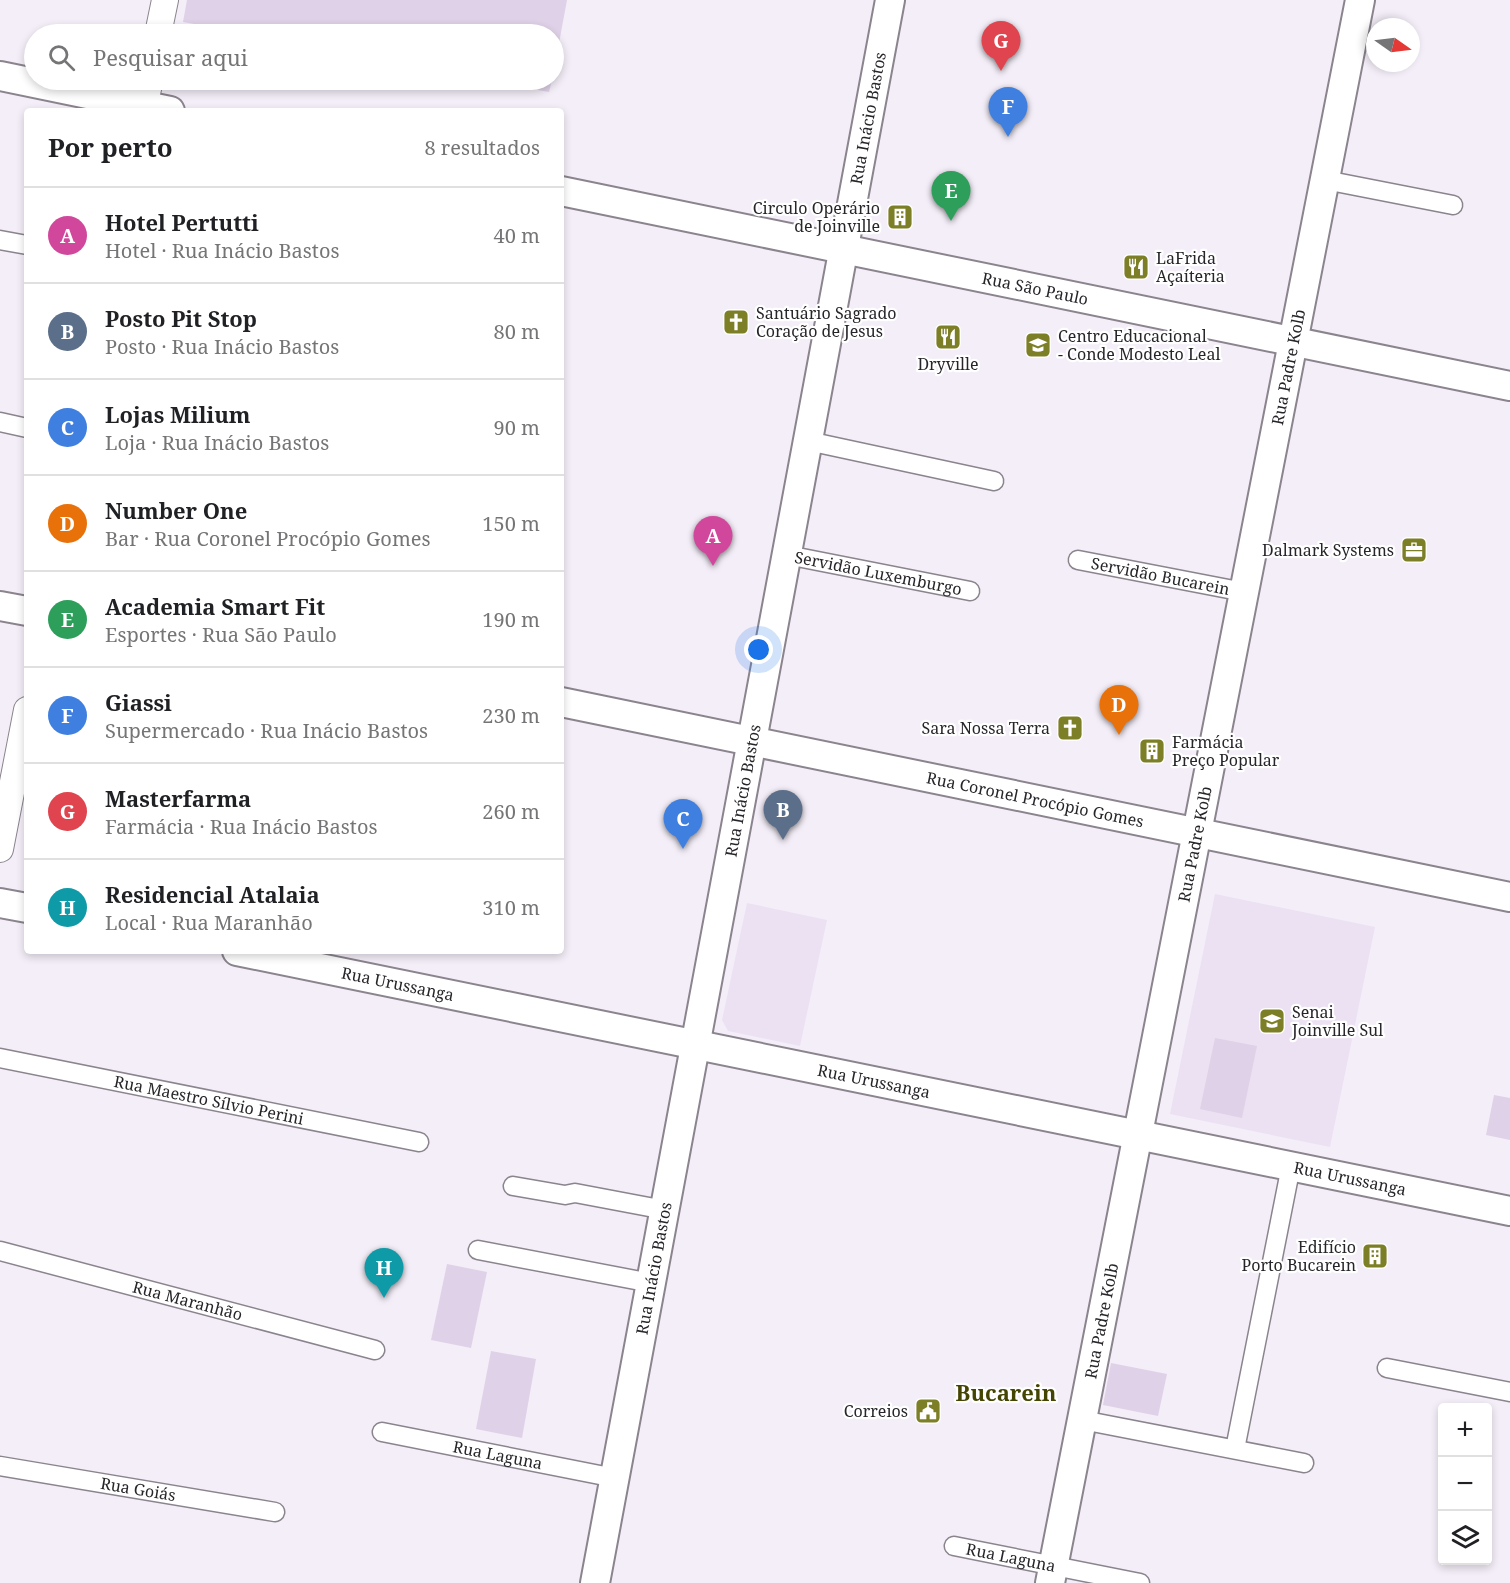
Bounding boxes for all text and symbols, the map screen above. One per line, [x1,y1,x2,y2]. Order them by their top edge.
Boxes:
north arrow [1366,18,1420,72]
pin: G [982,22,1020,71]
search box [24,24,564,90]
icon: search [45,41,78,74]
text: Pesquisar aqui [93,42,248,72]
street label: Rua Inácio Bastos [845,50,891,186]
pin: F [988,88,1028,137]
text: Por perto [48,129,173,165]
text: 8 resultados [424,134,540,161]
pin: E [932,172,970,221]
place label: Circulo Operário de Joinville [753,197,880,237]
building icon: Circulo Operário de Joinville [885,202,915,232]
text: Hotel Pertutti [105,207,259,237]
text: A [60,222,75,249]
text: 40 m [494,222,540,249]
text: Hotel · Rua Inácio Bastos [105,237,339,264]
place label: LaFrida Açaíteria [1156,247,1225,287]
restaurant icon: LaFrida Açaíteria [1121,252,1151,282]
street label: Rua São Paulo [980,267,1090,310]
place label: Santuário Sagrado Coração de Jesus [756,302,896,342]
text: Posto Pit Stop [105,303,257,333]
church icon: Santuário Sagrado Coração de Jesus [721,307,751,337]
street label: Rua Padre Kolb [1266,307,1310,427]
text: B [61,318,74,345]
text: 80 m [494,318,540,345]
restaurant icon: Dryville [933,322,963,352]
place label: Centro Educacional - Conde Modesto Leal [1058,325,1220,365]
school or university icon: Centro Educacional - Conde Modesto Leal [1023,330,1053,360]
text: Posto · Rua Inácio Bastos [105,333,339,360]
place label: Dryville [917,353,979,375]
text: Lojas Milium [105,399,251,429]
text: C [61,414,74,441]
text: 90 m [494,414,540,441]
text: Loja · Rua Inácio Bastos [105,429,329,456]
text: Number One [105,495,247,525]
text: D [60,510,75,537]
text: 150 m [482,510,540,537]
pin: A [694,516,732,566]
text: Bar · Rua Coronel Procópio Gomes [105,525,431,552]
office icon: Dalmark Systems [1399,535,1429,565]
place label: Dalmark Systems [1262,539,1394,561]
street label: Servidão Luxemburgo [793,546,964,600]
street label: Servidão Bucarein [1089,552,1232,600]
text: Academia Smart Fit [105,591,325,621]
text: E [61,606,74,633]
text: 190 m [482,606,540,633]
text: Esportes · Rua São Paulo [105,621,337,648]
your location [744,635,773,664]
pin: D [1100,686,1138,735]
text: Giassi [105,687,172,717]
text: F [61,702,74,729]
text: 230 m [482,702,540,729]
church icon: Sara Nossa Terra [1055,713,1085,743]
text: Supermercado · Rua Inácio Bastos [105,717,428,744]
place label: Sara Nossa Terra [922,717,1050,739]
street label: Rua Inácio Bastos [720,723,766,859]
place label: Farmácia Preço Popular [1172,731,1280,771]
building icon: Farmácia Preço Popular [1137,736,1167,766]
street label: Rua Coronel Procópio Gomes [925,766,1146,832]
text: Masterfarma [105,783,251,813]
street label: Rua Padre Kolb [1173,784,1217,904]
pin: B [764,790,802,840]
text: G [60,798,75,825]
text: 260 m [482,798,540,825]
pin: C [664,800,702,849]
text: Farmácia · Rua Inácio Bastos [105,813,377,840]
text: Residencial Atalaia [105,879,320,909]
text: H [59,894,76,921]
text: 310 m [482,894,540,921]
text: Local · Rua Maranhão [105,909,313,936]
street label: Rua Urussanga [339,962,456,1006]
place label: Senai Joinville Sul [1291,1001,1383,1041]
school or university icon: Senai Joinville Sul [1257,1006,1287,1036]
street label: Rua Urussanga [816,1059,932,1103]
street label: Rua Maestro Sílvio Perini [112,1070,306,1130]
street label: Rua Urussanga [1292,1156,1408,1201]
street label: Rua Inácio Bastos [631,1200,677,1336]
place label: Edifício Porto Bucarein [1242,1236,1356,1276]
building icon: Edifício Porto Bucarein [1360,1241,1390,1271]
pin: H [364,1248,404,1298]
street label: Rua Padre Kolb [1079,1261,1123,1381]
street label: Rua Maranhão [130,1275,245,1326]
district label: Bucarein [956,1377,1057,1407]
public building icon: Correios [913,1396,943,1426]
place label: Correios [844,1400,908,1422]
map controls [1438,1403,1492,1565]
button: + [1438,1403,1492,1457]
street label: Rua Laguna [451,1435,545,1474]
button: − [1438,1457,1492,1511]
street label: Rua Goiás [99,1472,177,1506]
button: layers [1438,1511,1492,1565]
street label: Rua Laguna [964,1538,1058,1577]

